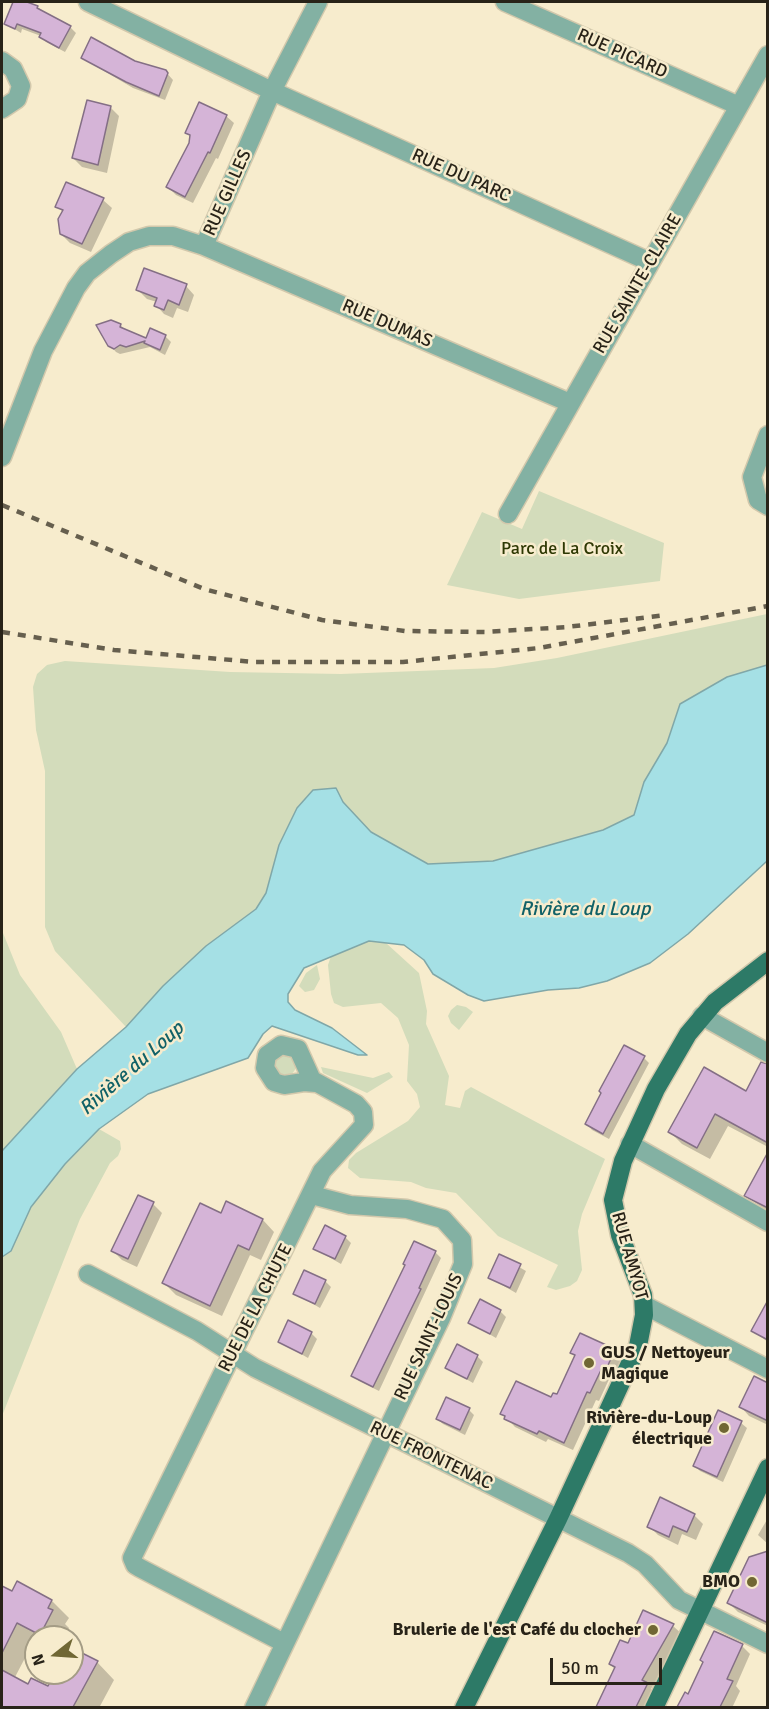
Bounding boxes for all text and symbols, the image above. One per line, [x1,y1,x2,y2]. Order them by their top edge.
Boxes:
street label: RUE PICARD [573,24,671,84]
street label: RUE DU PARC [408,145,514,207]
street label: RUE GILLES [199,146,257,240]
street label: RUE SAINTE-CLAIRE [589,210,687,358]
street label: RUE DUMAS [339,295,435,353]
park label: Parc de La Croix [501,538,623,560]
water label: Rivière du Loup [520,898,650,922]
water label: Rivière du Loup [75,1017,189,1121]
street label: RUE AMYOT [606,1209,652,1303]
street label: RUE DE LA CHUTE [214,1240,298,1376]
street label: RUE SAINT-LOUIS [390,1270,468,1404]
place label: GUS / Nettoyeur Magique [601,1342,730,1384]
marker: GUS / Nettoyeur Magique [582,1356,596,1370]
place label: Rivière-du-Loup électrique [586,1407,712,1450]
street label: RUE FRONTENAC [366,1417,496,1495]
marker: Rivière-du-Loup électrique [717,1421,731,1435]
place label: BMO [702,1571,740,1593]
marker: BMO [745,1575,759,1589]
place label: Brulerie de l'est Café du clocher [393,1619,641,1641]
marker: Brulerie de l'est Café du clocher [646,1623,660,1637]
north arrow [24,1625,84,1685]
scale bar [553,1646,666,1684]
text: N [28,1651,50,1668]
text: 50 m [561,1657,599,1679]

